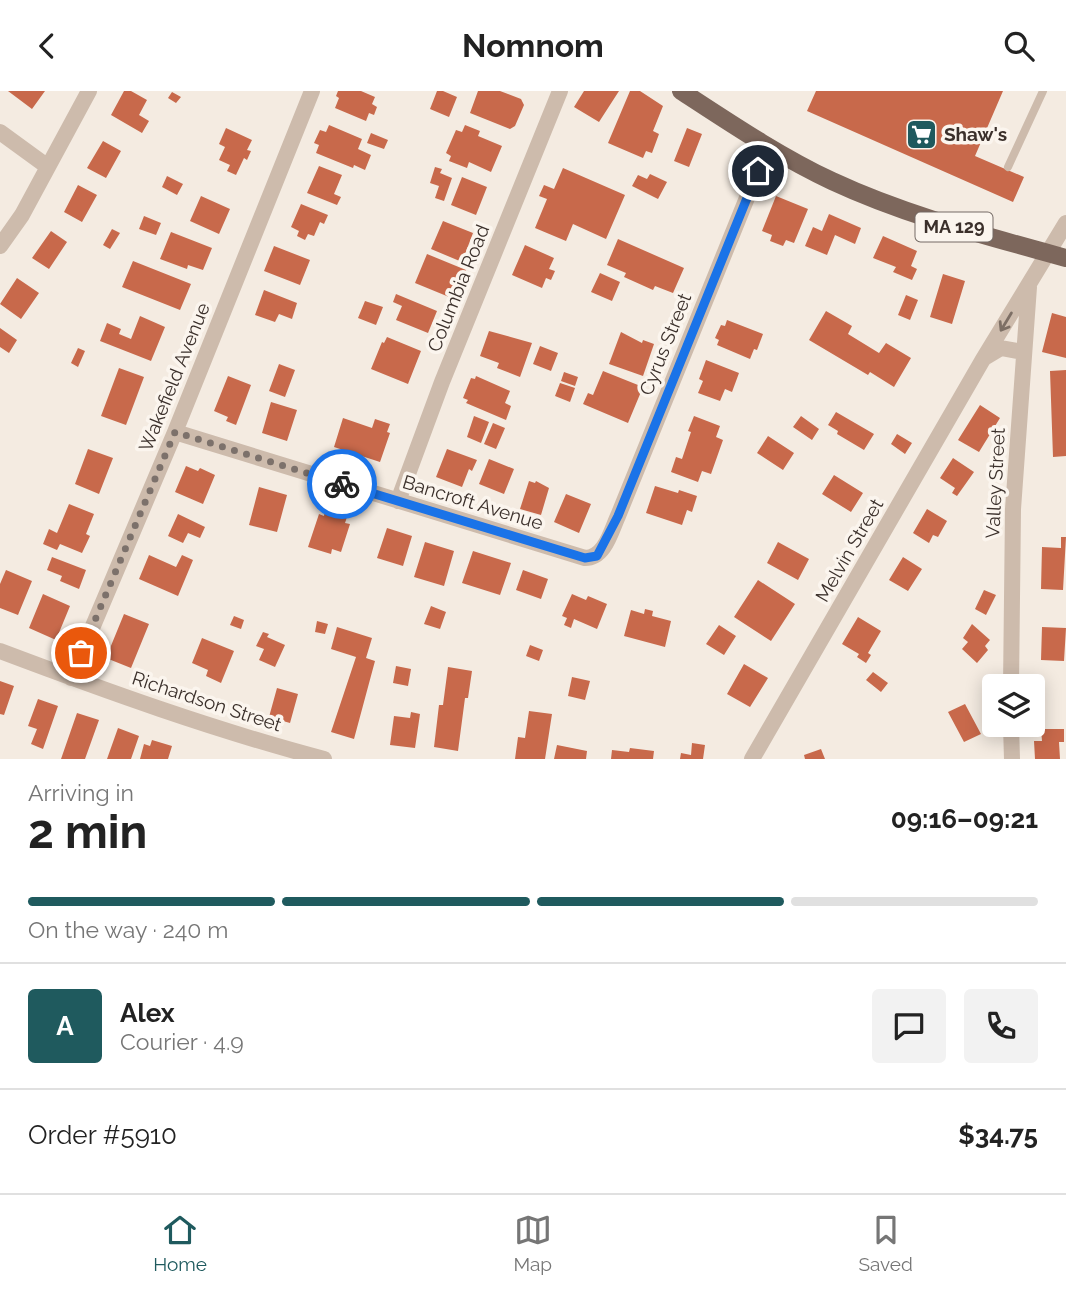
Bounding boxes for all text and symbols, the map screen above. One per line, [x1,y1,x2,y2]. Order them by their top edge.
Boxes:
icon: back [28,27,66,65]
text: Nomnom [462,27,604,64]
icon: search [1000,27,1038,65]
supermarket icon: Shaw's [904,117,938,151]
place label: Shaw's [944,123,1007,145]
pin [728,141,788,201]
icon: home [739,152,777,190]
road number: MA 129 [916,212,992,241]
street label: Columbia Road [423,221,493,355]
street label: Cyrus Street [635,289,696,398]
street label: Wakefield Avenue [134,299,214,455]
one-way arrow [998,311,1012,331]
street label: Valley Street [981,426,1009,539]
courier [307,449,377,519]
icon: bike [323,465,361,503]
street label: Bancroft Avenue [400,470,546,534]
street label: Melvin Street [811,494,888,605]
pin [51,623,111,683]
icon: bag [62,634,100,672]
street label: Richardson Street [130,666,285,736]
map controls [982,674,1045,737]
button: layers [982,674,1045,737]
text: Arriving in [28,779,134,806]
text: 09:16–09:21 [891,804,1038,834]
text: 2 min [28,805,147,859]
text: On the way · 240 m [28,916,228,943]
button: chat [872,989,946,1063]
button: phone [964,989,1038,1063]
text: Alex [120,998,175,1028]
text: A [56,1011,74,1041]
text: Courier · 4.9 [120,1028,244,1055]
text: Order #5910 [28,1120,177,1150]
text: $34.75 [958,1120,1038,1150]
tab: Home [153,1211,207,1275]
tab: Map [513,1211,552,1275]
tab: Saved [858,1211,913,1275]

